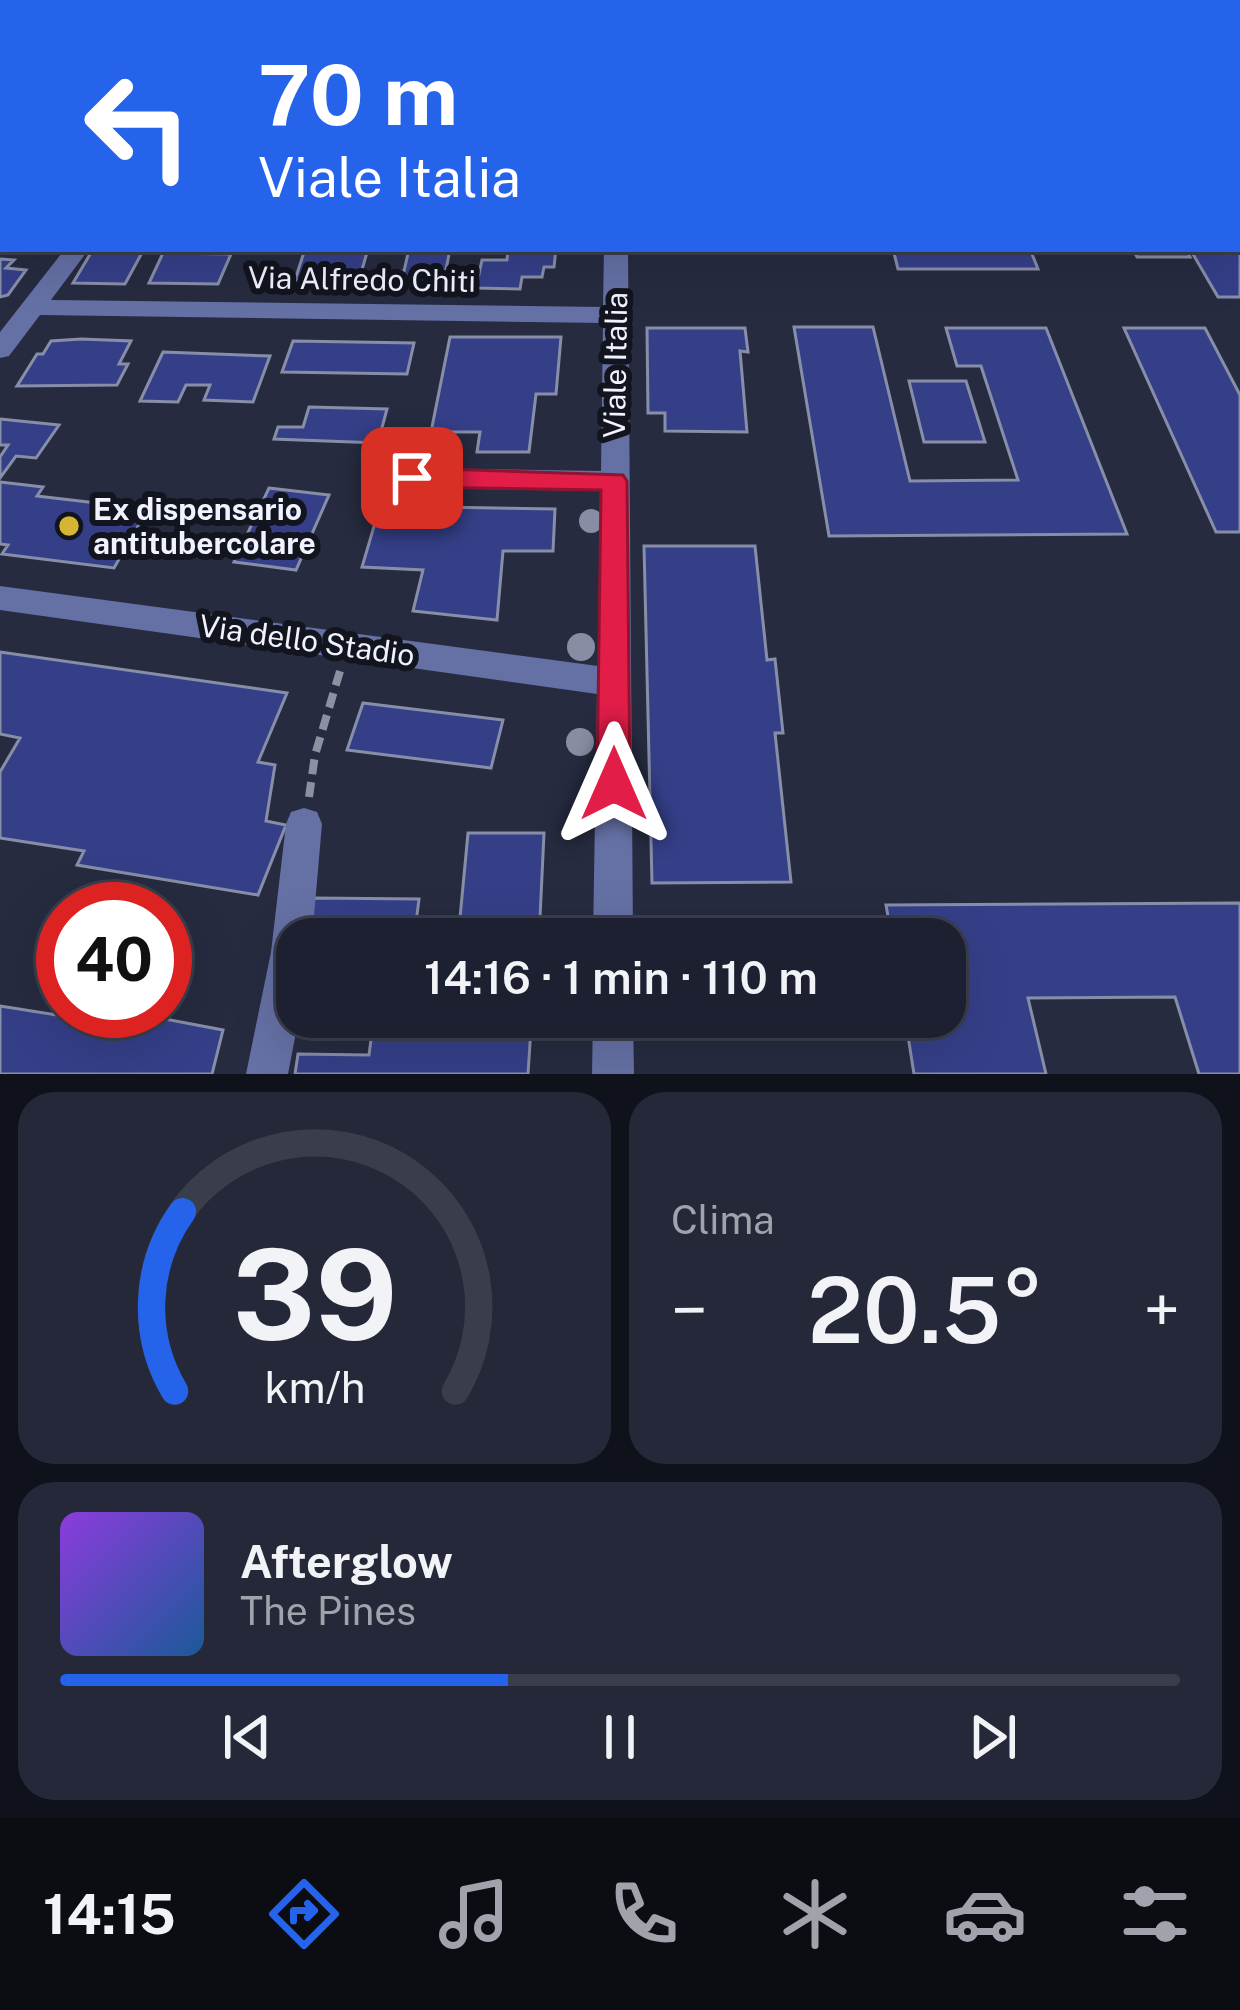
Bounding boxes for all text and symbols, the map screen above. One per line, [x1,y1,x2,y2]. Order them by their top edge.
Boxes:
text: 70 m [258,45,458,144]
icon: left [60,48,216,204]
text: Viale Italia [258,146,521,209]
street label: Via Alfredo Chiti [248,259,476,299]
street label: Viale Italia [596,292,634,438]
pin [361,427,463,529]
icon: arrive [379,445,445,511]
place label: Ex dispensario antitubercolare [93,491,316,561]
marker: Ex dispensario antitubercolare [56,513,82,539]
street label: Via dello Stadio [197,607,417,673]
position arrow [551,721,677,847]
speed limit sign: 40 [36,882,192,1038]
text: 14:16 · 1 min · 110 m [424,951,818,1004]
text: Clima [671,1197,775,1243]
text: 39 [232,1221,397,1368]
text: 20.5° [807,1257,1044,1363]
text: − [671,1271,708,1349]
text: + [1143,1271,1180,1349]
text: km/h [264,1362,365,1413]
text: Afterglow [240,1535,453,1588]
text: The Pines [240,1588,416,1634]
icon: previous [214,1704,280,1770]
icon: pause [587,1704,653,1770]
icon: next [960,1704,1026,1770]
icon: directions [262,1872,346,1956]
icon: music [432,1872,516,1956]
icon: phone [602,1872,686,1956]
icon: climate [773,1872,857,1956]
icon: car [943,1872,1027,1956]
icon: filters [1113,1872,1197,1956]
text: 14:15 [43,1883,176,1946]

